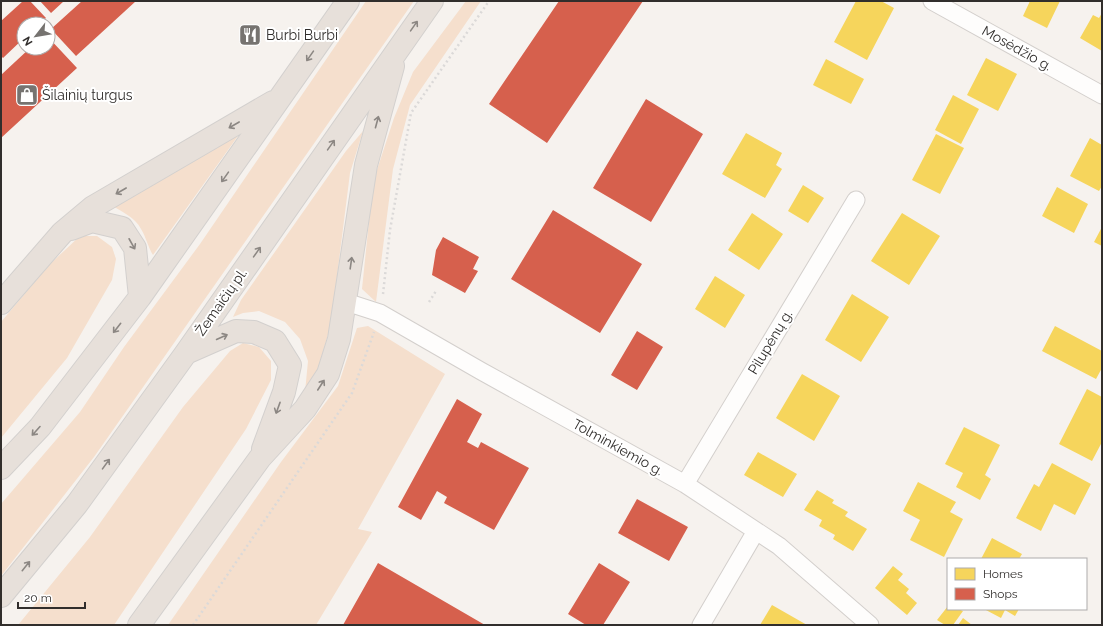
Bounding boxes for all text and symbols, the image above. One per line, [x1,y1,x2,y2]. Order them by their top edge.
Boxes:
north arrow [16,16,56,56]
one-way arrow [410,21,418,32]
restaurant icon: Burbi Burbi [237,22,263,48]
street label: Mosėdžio g. [979,22,1055,74]
place label: Burbi Burbi [266,27,338,43]
text: N [20,34,36,48]
one-way arrow [306,50,314,61]
shop icon: Šilainių turgus [14,82,40,108]
place label: Šilainių turgus [42,85,133,103]
one-way arrow [374,115,382,128]
one-way arrow [228,122,240,130]
one-way arrow [327,140,335,151]
one-way arrow [221,171,229,182]
one-way arrow [115,187,127,195]
one-way arrow [128,238,136,250]
one-way arrow [253,247,261,258]
one-way arrow [347,257,355,270]
street label: Žemaičių pl. [191,265,250,339]
street label: Pilupėnų g. [745,307,795,377]
one-way arrow [112,323,121,334]
one-way arrow [216,333,228,340]
one-way arrow [317,379,325,391]
one-way arrow [273,402,281,414]
street label: Tolminkiemio g. [570,416,666,478]
one-way arrow [32,425,41,436]
one-way arrow [102,459,110,470]
legend [947,558,1087,610]
one-way arrow [21,561,30,572]
text: Homes [983,567,1023,581]
scale bar [18,584,85,610]
text: Shops [983,587,1018,601]
text: 20 m [24,591,52,605]

